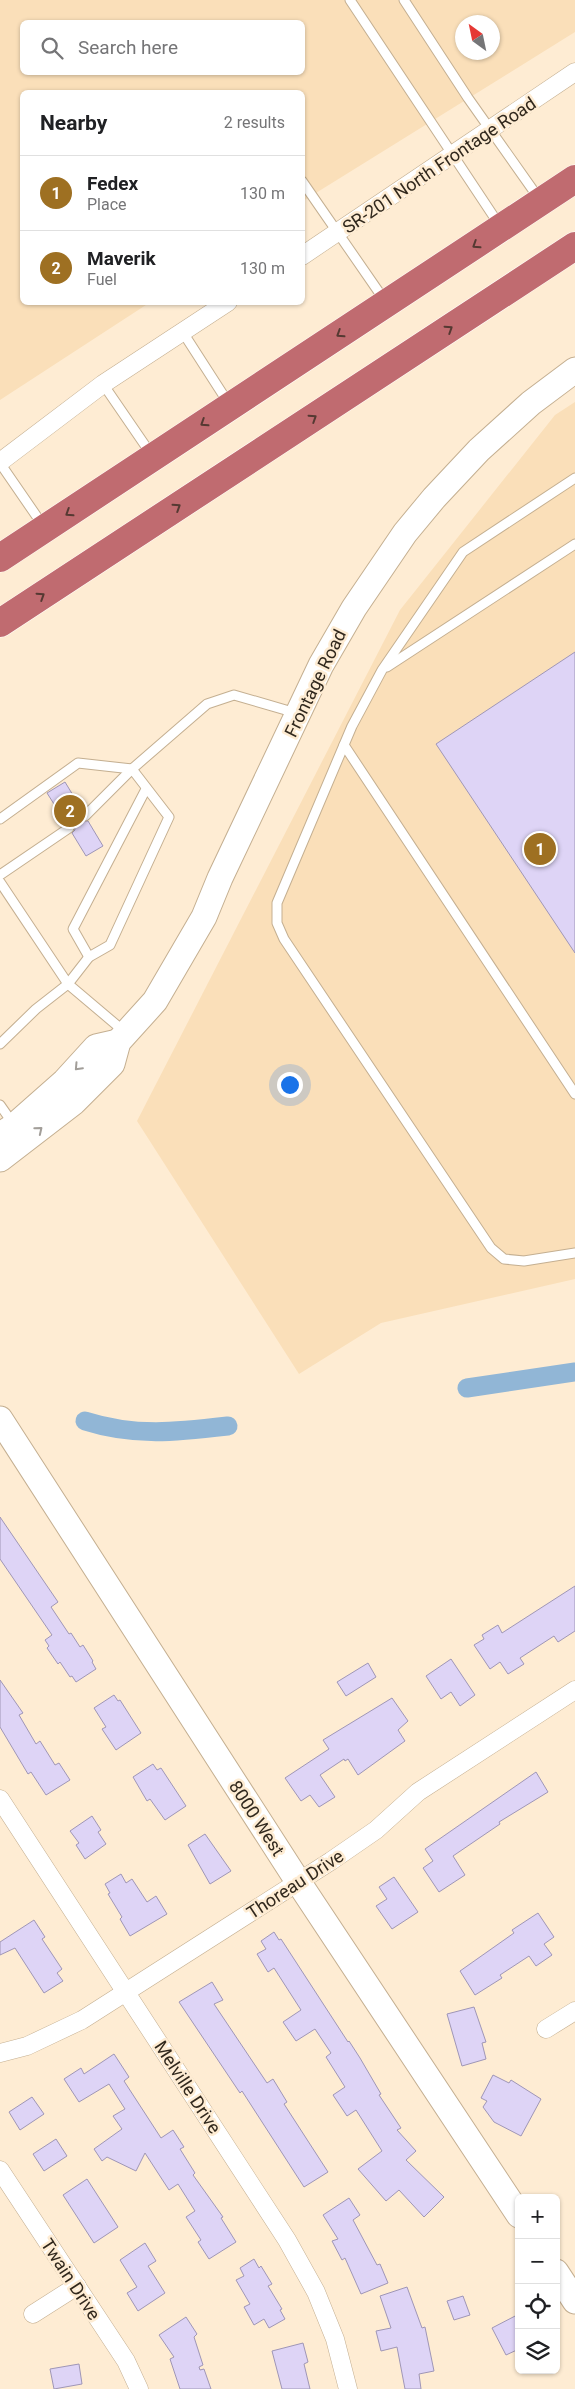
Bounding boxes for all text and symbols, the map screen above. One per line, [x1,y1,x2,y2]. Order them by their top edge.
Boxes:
north arrow [455,15,500,60]
search box [20,20,305,75]
icon: search [38,34,66,62]
text: Search here [78,36,178,59]
street label: SR-201 North Frontage Road [338,92,540,238]
text: Nearby [40,111,107,135]
text: 2 results [224,113,285,132]
text: Fedex [87,172,138,195]
text: 1 [51,184,61,203]
text: 130 m [240,184,285,203]
text: Place [87,195,127,214]
one-way arrow [472,239,482,248]
text: Maverik [87,247,156,270]
text: 2 [51,259,61,278]
text: 130 m [240,259,285,278]
text: Fuel [87,270,117,289]
one-way arrow [443,326,452,335]
one-way arrow [336,328,346,337]
one-way arrow [307,415,316,424]
one-way arrow [201,417,210,427]
one-way arrow [171,504,180,513]
one-way arrow [65,506,74,516]
one-way arrow [35,593,44,602]
street label: Frontage Road [280,626,350,740]
pin: 2 [54,792,86,830]
pin: 1 [524,830,556,868]
one-way arrow [75,1061,84,1070]
your location [277,1072,303,1098]
one-way arrow [33,1128,42,1136]
street label: 8000 West [225,1776,289,1860]
street label: Thoreau Drive [243,1845,347,1923]
street label: Melville Drive [150,2037,226,2137]
map controls [515,2194,560,2374]
button: + [515,2194,560,2239]
street label: Twain Drive [37,2234,105,2324]
button: − [515,2239,560,2284]
button: locate [515,2284,560,2329]
button: layers [515,2329,560,2374]

